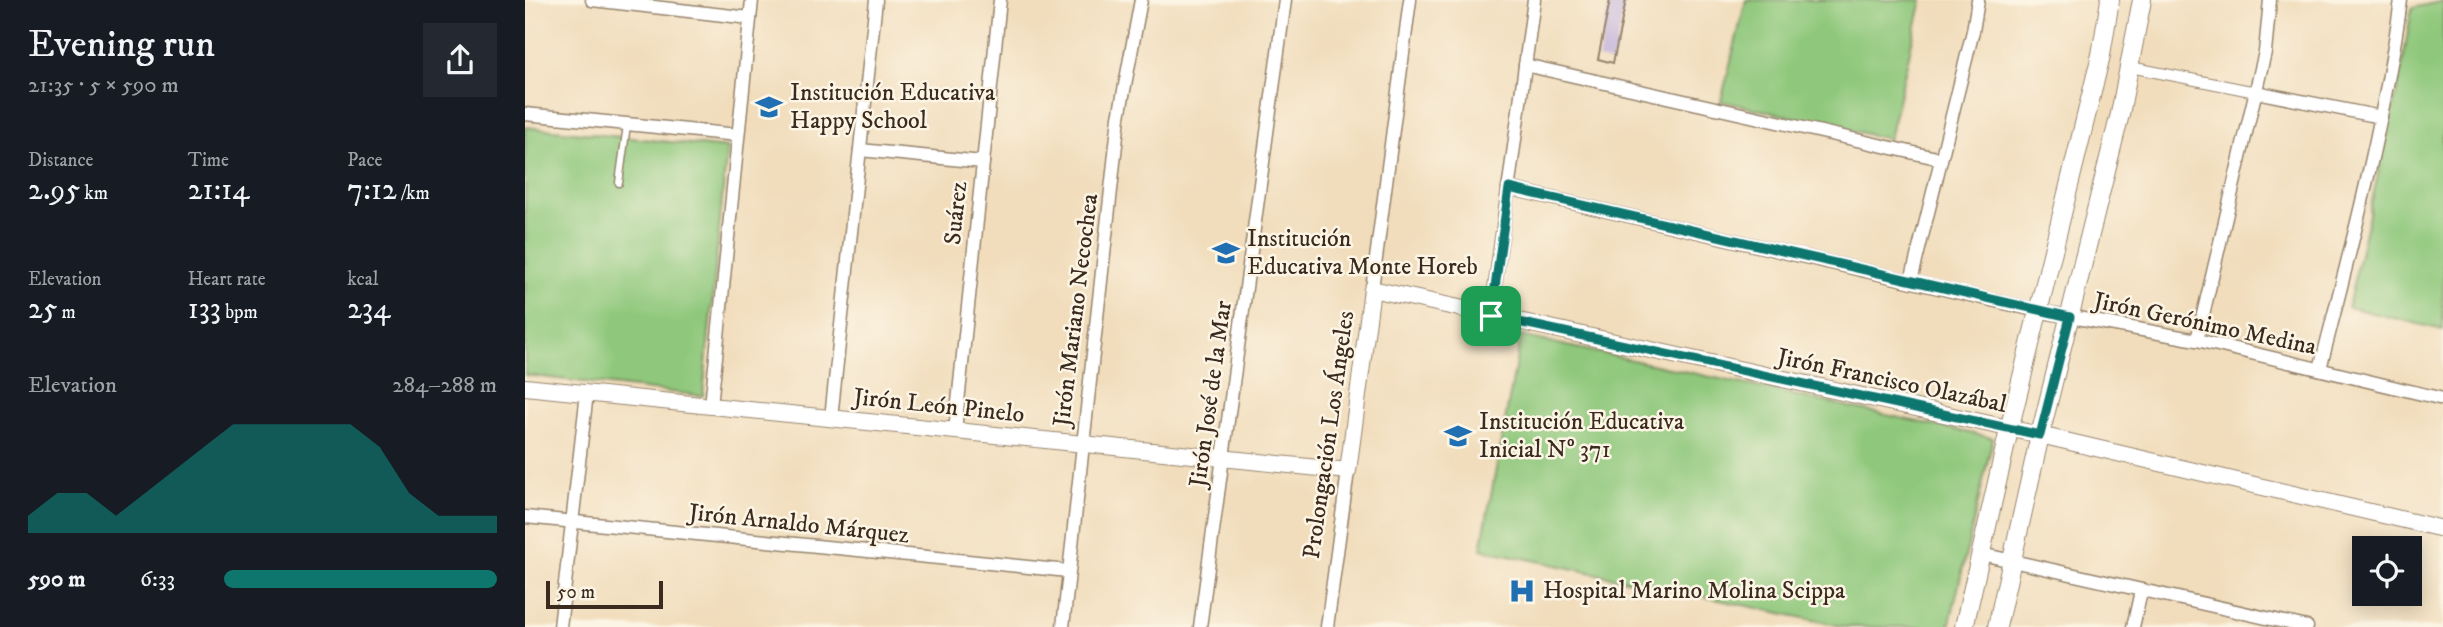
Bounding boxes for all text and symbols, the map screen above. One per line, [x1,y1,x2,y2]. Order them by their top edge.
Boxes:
text: Evening run [28,21,215,69]
button: share [423,23,497,97]
text: 21:35 · 5 × 590 m [28,71,179,100]
place label: Institución Educativa Happy School [790,78,996,136]
school or university icon: Institución Educativa Happy School [754,92,784,122]
text: Distance [28,149,93,172]
text: Time [188,149,229,172]
text: Pace [347,149,382,172]
text: 2.95 [28,172,80,209]
text: 21:14 [188,172,250,209]
text: 7:12 [347,172,397,209]
street label: Suárez [938,179,974,246]
text: km [80,182,108,205]
text: /km [397,182,430,205]
street label: Jirón Mariano Necochea [1047,191,1105,430]
place label: Institución Educativa Monte Horeb [1247,224,1478,282]
school or university icon: Institución Educativa Monte Horeb [1211,238,1241,268]
text: Elevation [28,268,102,291]
text: Heart rate [188,268,266,291]
text: kcal [347,268,379,291]
street label: Jirón Gerónimo Medina [2089,285,2320,362]
pin [1461,286,1521,346]
text: 25 [28,291,57,328]
text: 133 [188,291,221,328]
text: 234 [347,291,391,328]
icon: arrive [1472,297,1510,335]
street label: Jirón José de la Mar [1183,299,1239,491]
text: m [57,301,76,324]
text: bpm [221,301,258,324]
street label: Prolongación Los Ángeles [1296,309,1361,561]
street label: Jirón Francisco Olazábal [1773,342,2010,420]
text: Elevation [28,371,117,400]
text: 284–288 m [392,371,497,400]
street label: Jirón León Pinelo [850,382,1026,430]
place label: Institución Educativa Inicial Nº 371 [1479,407,1685,465]
school or university icon: Institución Educativa Inicial Nº 371 [1443,421,1473,451]
street label: Jirón Arnaldo Márquez [685,497,911,551]
map controls [2352,536,2422,606]
button: locate [2352,536,2422,606]
text: 590 m [28,565,86,594]
text: 6:33 [140,565,175,594]
hospital icon: Hospital Marino Molina Scippa [1507,576,1537,606]
place label: Hospital Marino Molina Scippa [1543,576,1846,606]
scale bar [546,578,663,610]
text: 50 m [557,581,595,604]

